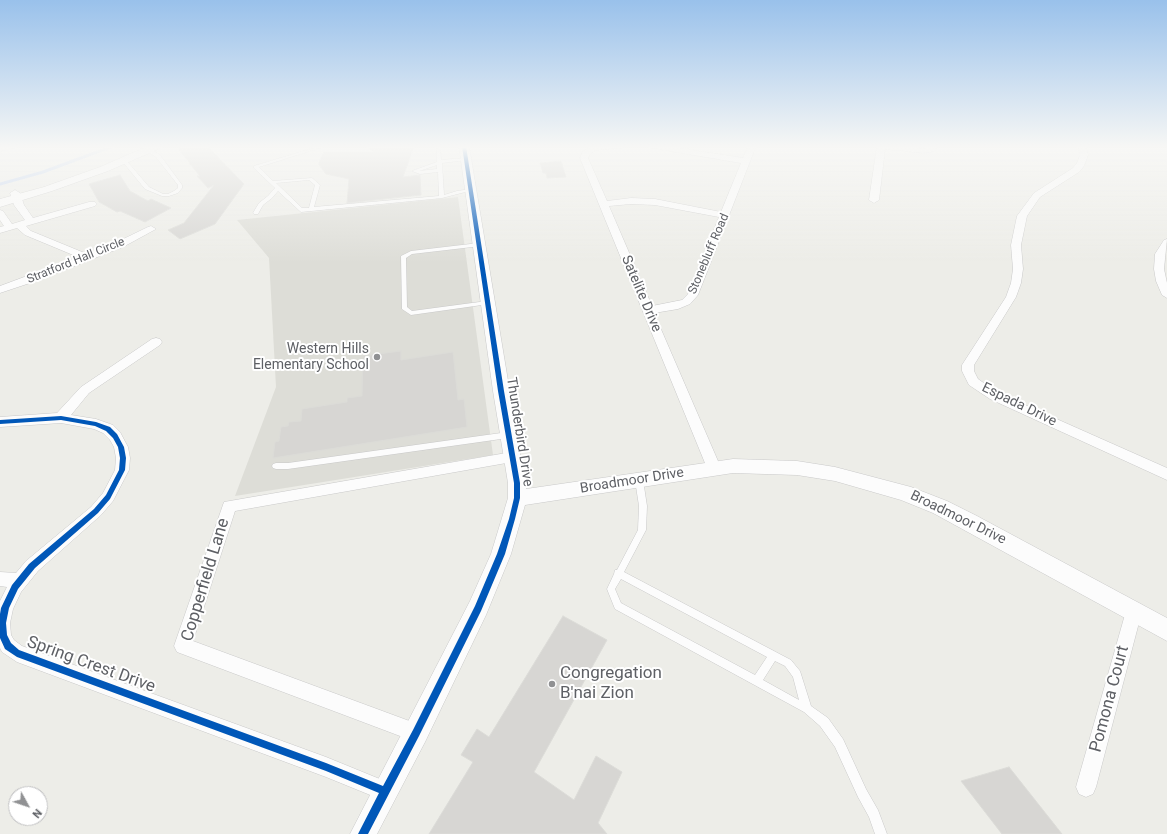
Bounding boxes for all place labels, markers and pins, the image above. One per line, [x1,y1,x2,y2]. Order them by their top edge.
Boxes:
place label: Western Hills Elementary School [253,341,369,374]
marker: Western Hills Elementary School [372,352,382,362]
place label: Congregation B'nai Zion [560,664,662,704]
marker: Congregation B'nai Zion [547,679,557,689]

